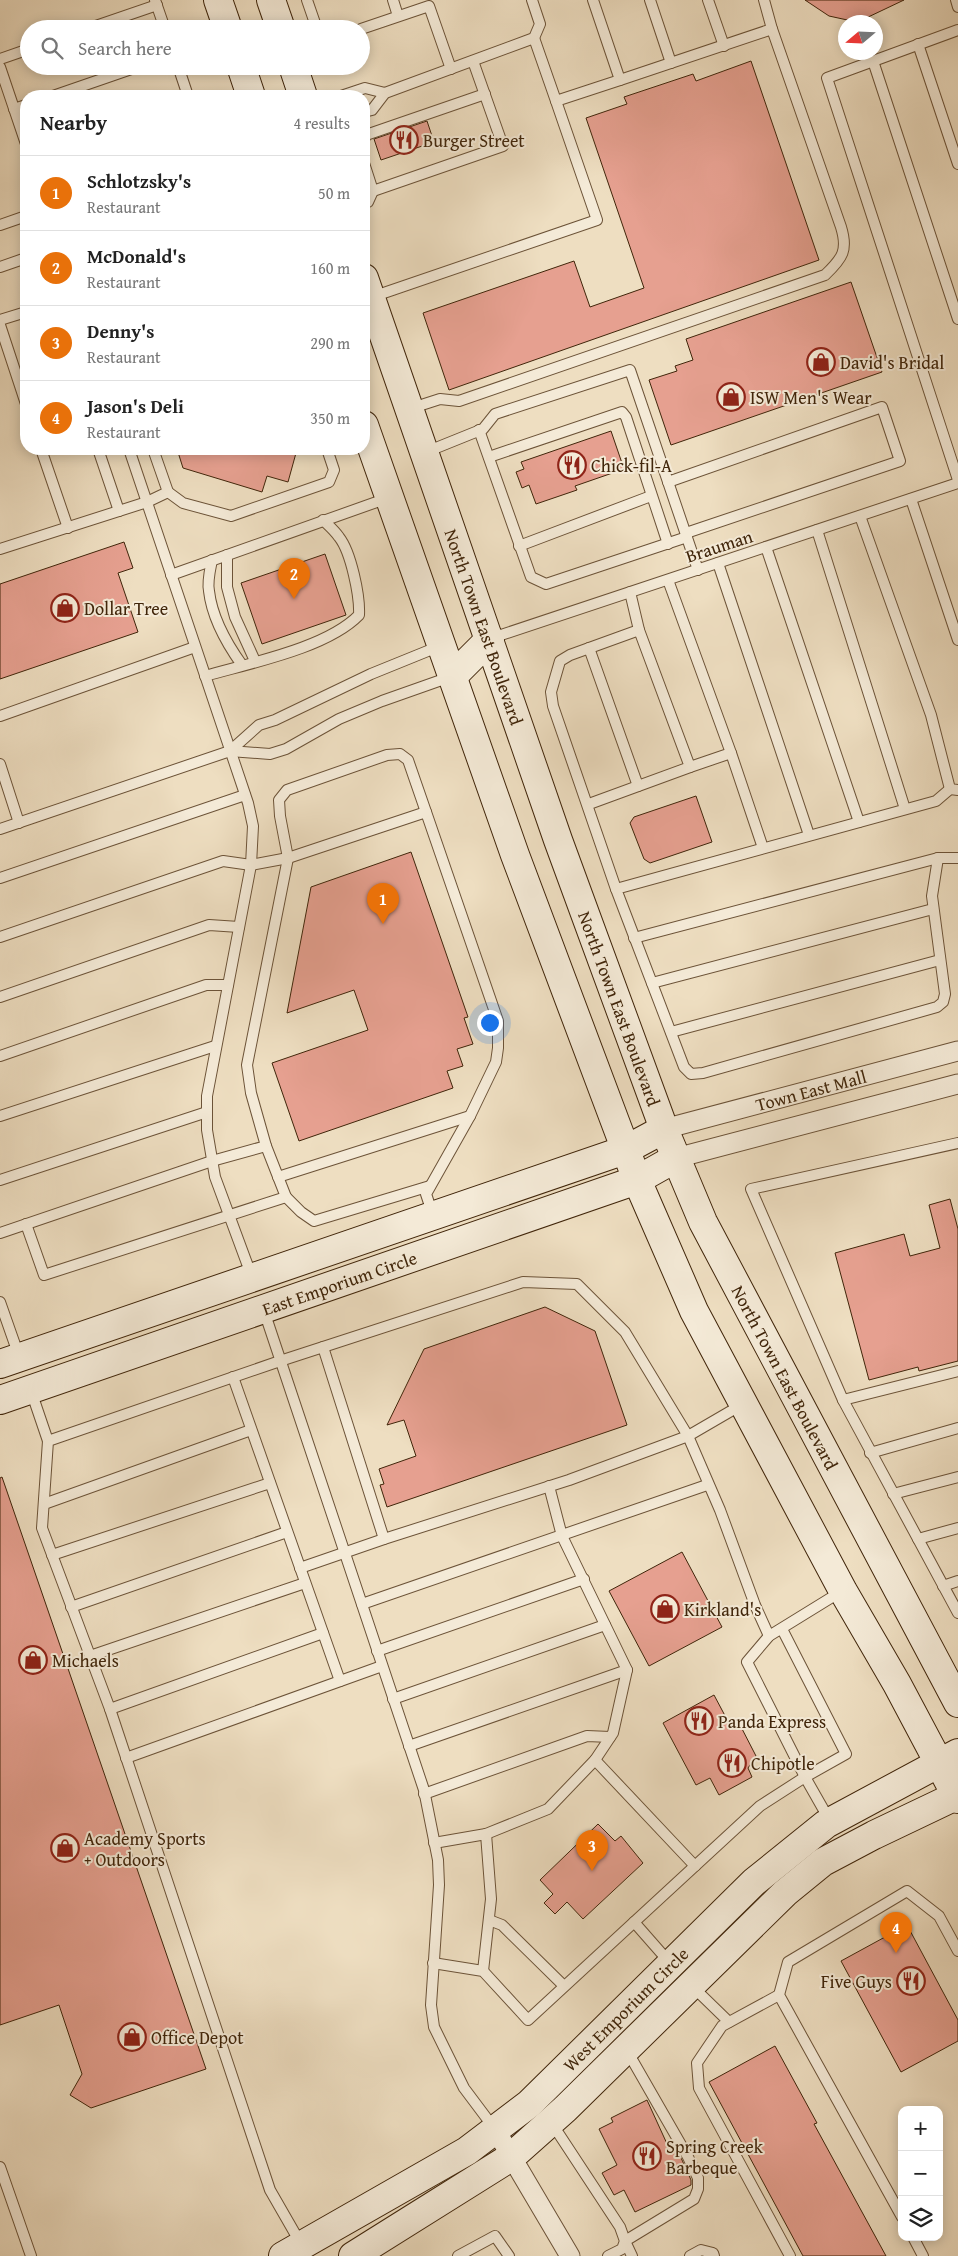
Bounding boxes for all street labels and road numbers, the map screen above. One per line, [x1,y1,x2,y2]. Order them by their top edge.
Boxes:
street label: Brauman [682,522,756,570]
street label: North Town East Boulevard [438,525,531,729]
street label: North Town East Boulevard [572,907,668,1110]
street label: Town East Mall [753,1062,869,1118]
street label: East Emporium Circle [258,1244,420,1322]
street label: North Town East Boulevard [725,1280,846,1475]
street label: West Emporium Circle [556,1941,694,2077]

